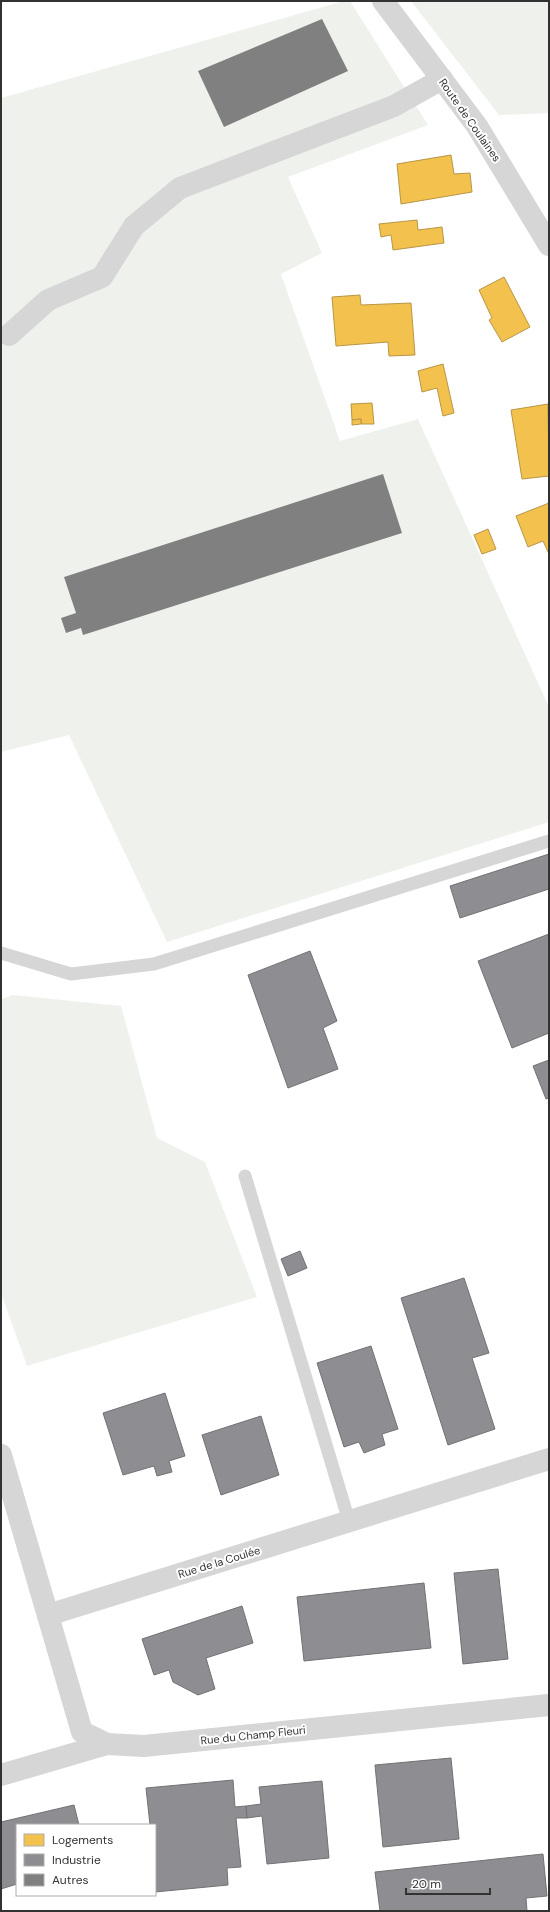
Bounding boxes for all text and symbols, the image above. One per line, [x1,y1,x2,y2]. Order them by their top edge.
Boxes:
street label: Route de Coulaines [436,76,504,164]
street label: Rue de la Coulée [176,1543,262,1581]
street label: Rue du Champ Fleuri [200,1723,306,1747]
legend [16,1824,156,1896]
text: Logements [52,1832,113,1848]
text: Industrie [52,1852,101,1868]
scale bar [406,1870,490,1896]
text: Autres [52,1872,88,1888]
text: 20 m [412,1876,441,1892]

